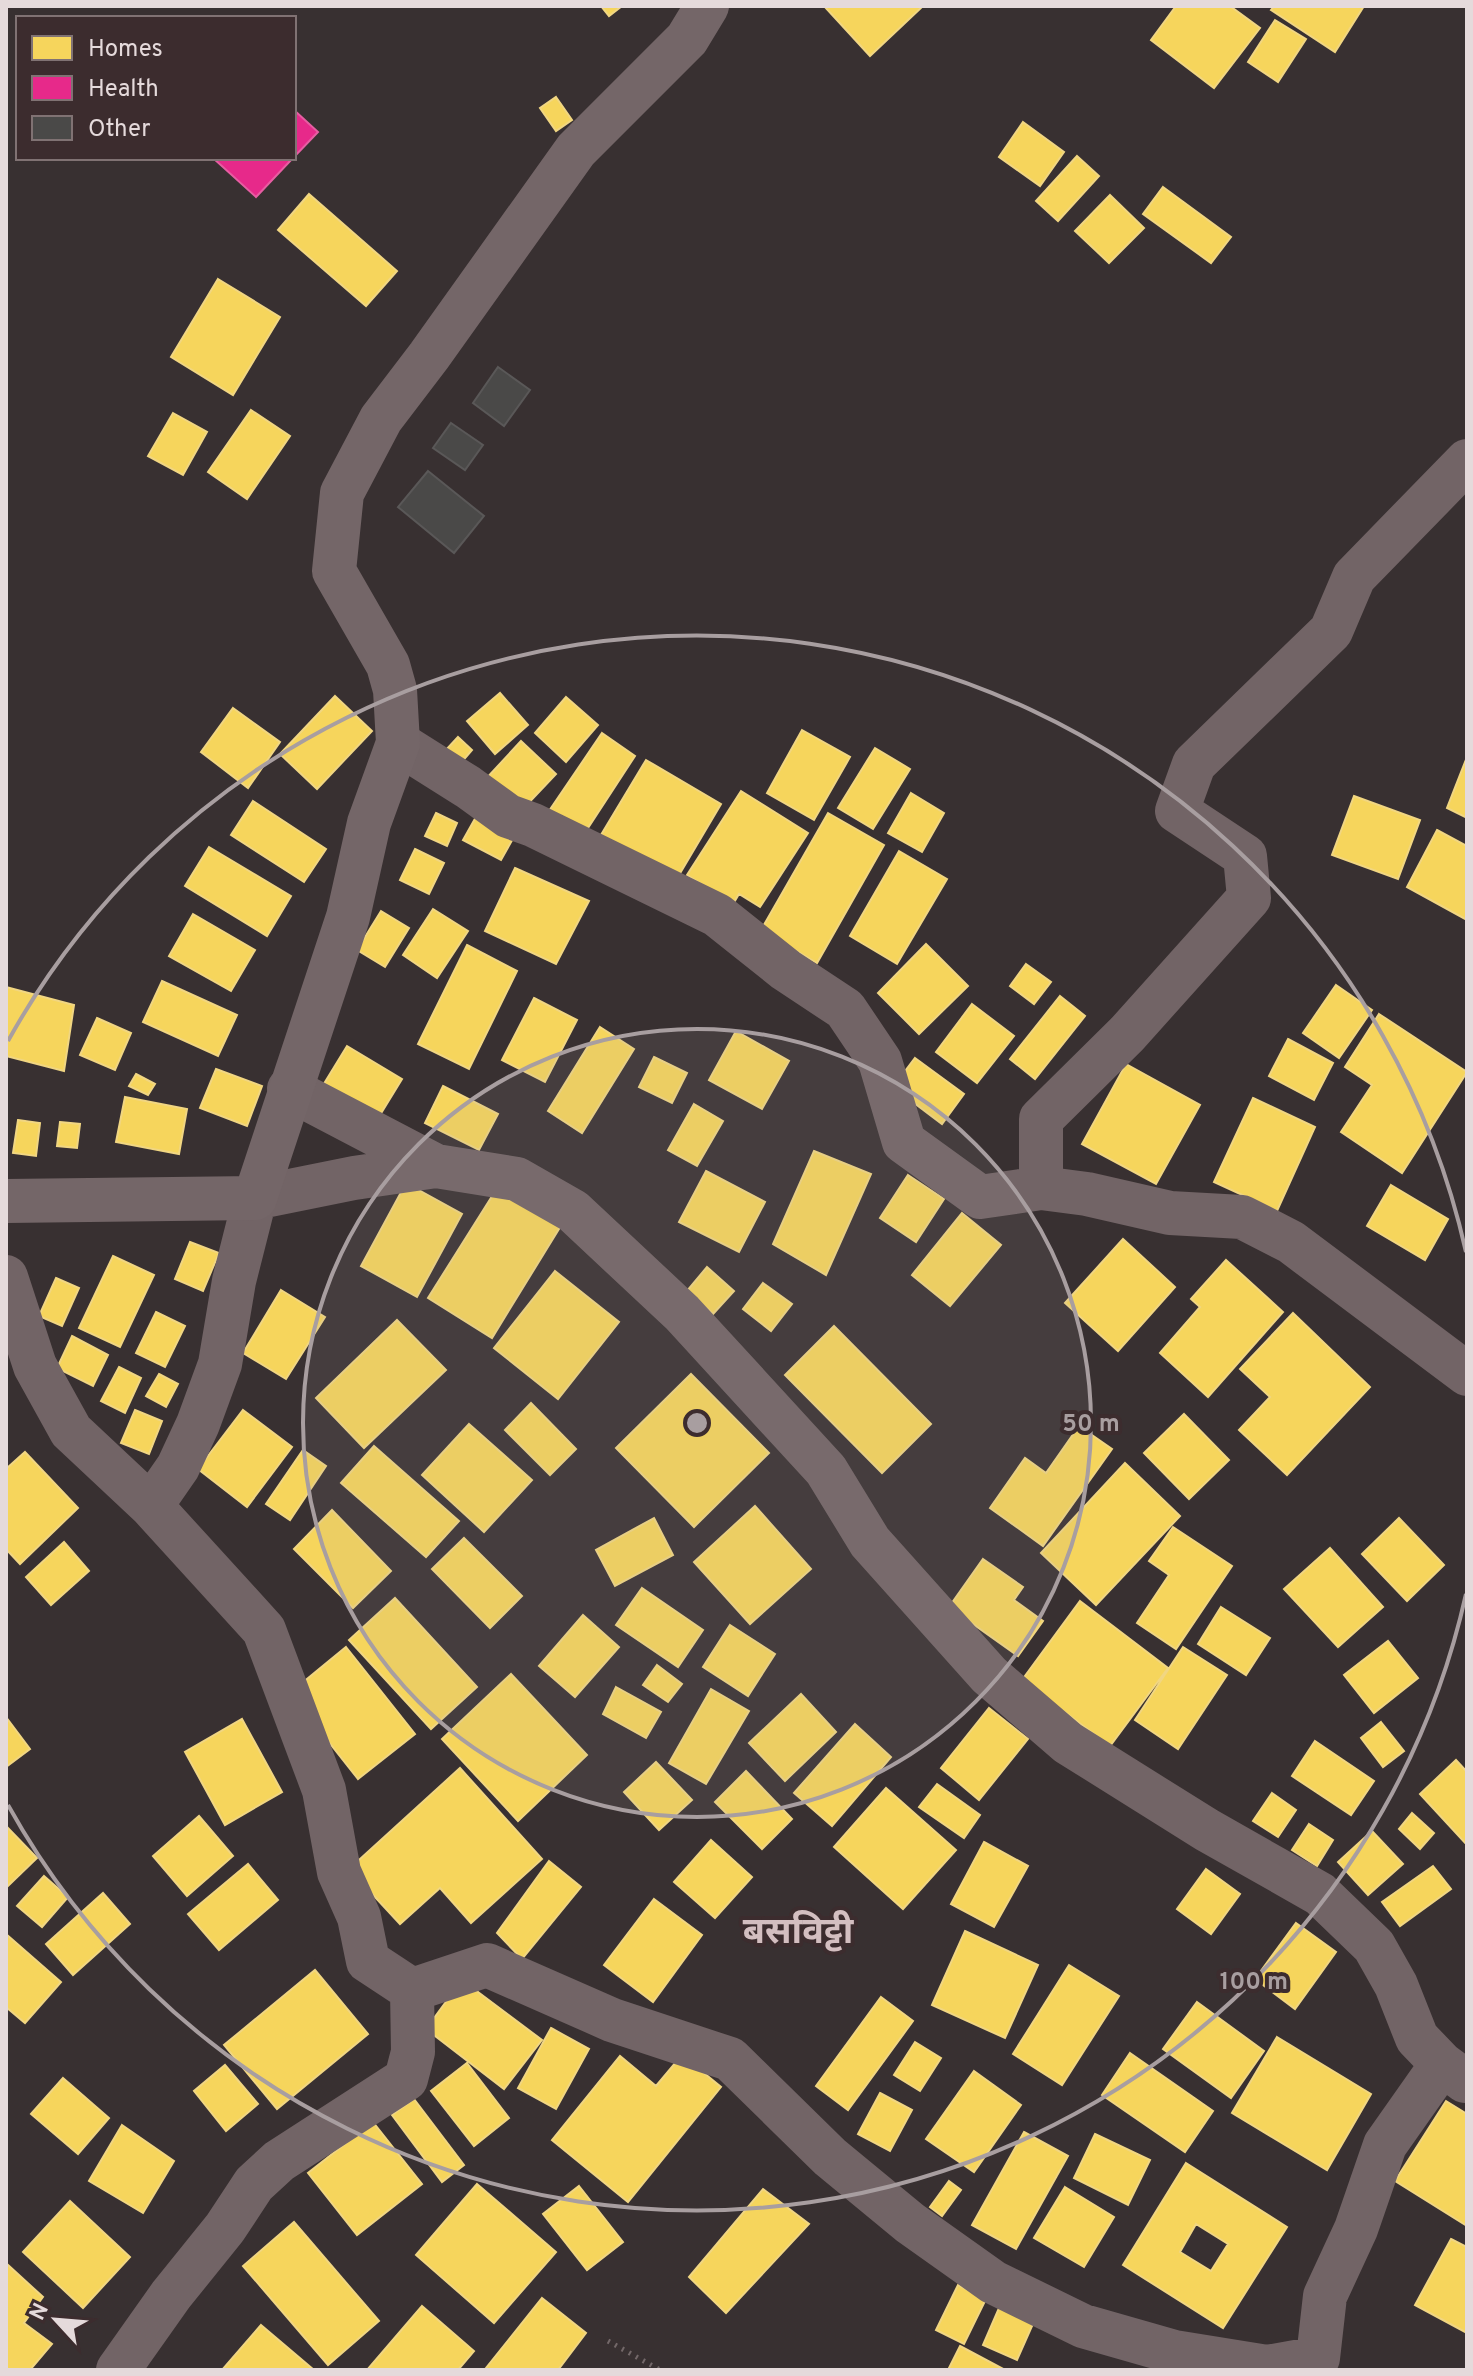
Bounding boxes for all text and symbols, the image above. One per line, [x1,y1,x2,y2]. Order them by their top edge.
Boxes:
legend [16,16,296,160]
text: Homes [88,35,163,65]
text: Health [88,75,159,105]
text: Other [88,115,150,145]
centre of rings [683,1409,711,1437]
text: 50 m [1062,1410,1120,1440]
district label: बसविट्टी [743,1910,855,1957]
text: 100 m [1220,1968,1288,1998]
north arrow [16,2280,96,2360]
text: N [25,2299,56,2325]

